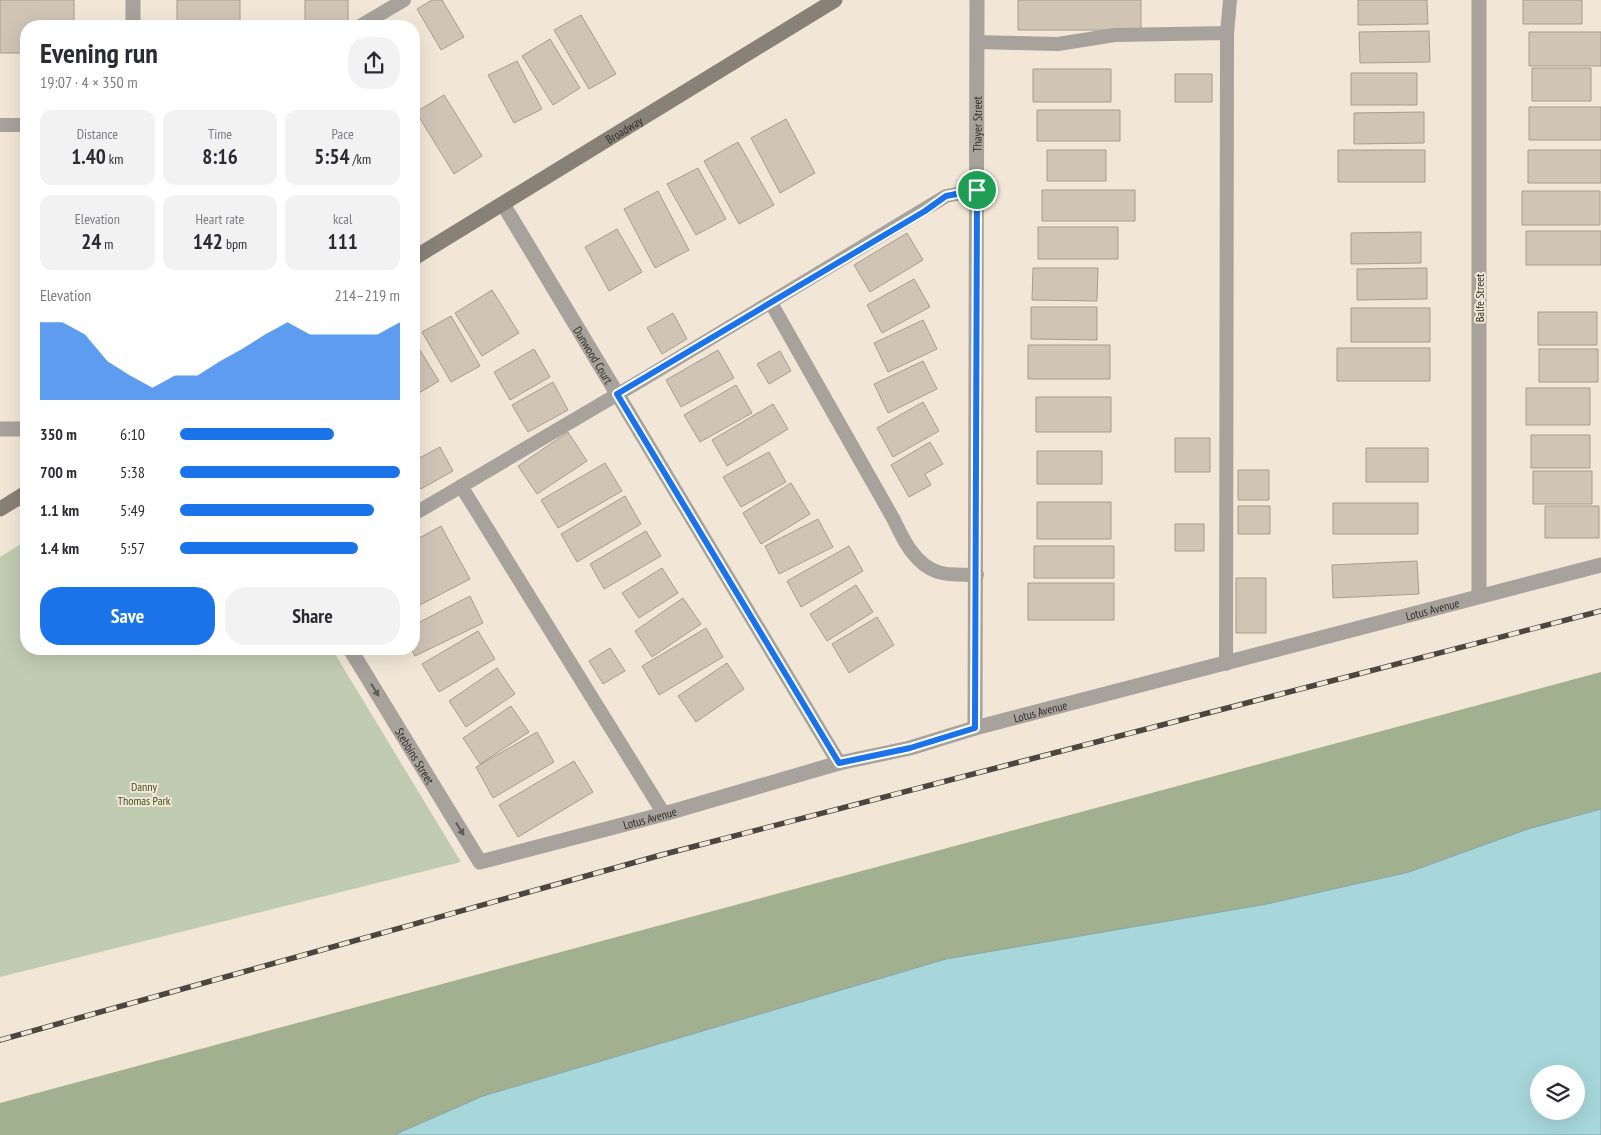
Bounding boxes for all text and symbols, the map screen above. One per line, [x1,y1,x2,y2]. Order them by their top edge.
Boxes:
text: Evening run [40,34,158,71]
button: share [348,37,400,89]
text: 19:07 · 4 × 350 m [40,72,138,92]
street label: Thayer Street [969,95,984,152]
street label: Broadway [603,112,645,146]
text: Distance [77,125,118,143]
text: Time [208,125,232,143]
text: Pace [332,125,354,143]
text: 1.40 [71,143,106,170]
text: 8:16 [202,143,238,170]
text: 5:54 [314,143,350,170]
text: km [106,150,123,168]
text: /km [350,150,371,168]
pin [956,169,998,211]
icon: arrive [963,176,991,204]
text: Elevation [75,210,120,228]
text: Heart rate [196,210,244,228]
text: kcal [333,210,352,228]
text: 24 [81,228,101,255]
text: 142 [193,228,223,255]
text: 111 [328,228,358,255]
text: m [101,235,113,253]
text: bpm [223,235,247,253]
street label: Balfe Street [1472,273,1487,322]
text: Elevation [40,285,91,305]
text: 214–219 m [335,285,400,305]
street label: Dunwood Court [571,323,617,387]
text: 350 m [40,424,77,444]
text: 6:10 [120,424,145,444]
text: 700 m [40,462,77,482]
text: 5:38 [120,462,145,482]
text: 1.1 km [40,500,79,520]
text: 5:49 [120,500,145,520]
text: 1.4 km [40,538,79,558]
text: 5:57 [120,538,145,558]
button: Save [40,587,215,645]
button: Share [225,587,400,645]
street label: Lotus Avenue [1404,595,1461,623]
one-way arrow [370,684,380,697]
street label: Lotus Avenue [1012,697,1069,725]
street label: Stebbins Street [392,725,438,787]
park label: Danny Thomas Park [118,779,171,808]
street label: Lotus Avenue [621,803,678,832]
one-way arrow [455,822,465,835]
map controls [1530,1065,1585,1120]
button: layers [1530,1065,1585,1120]

